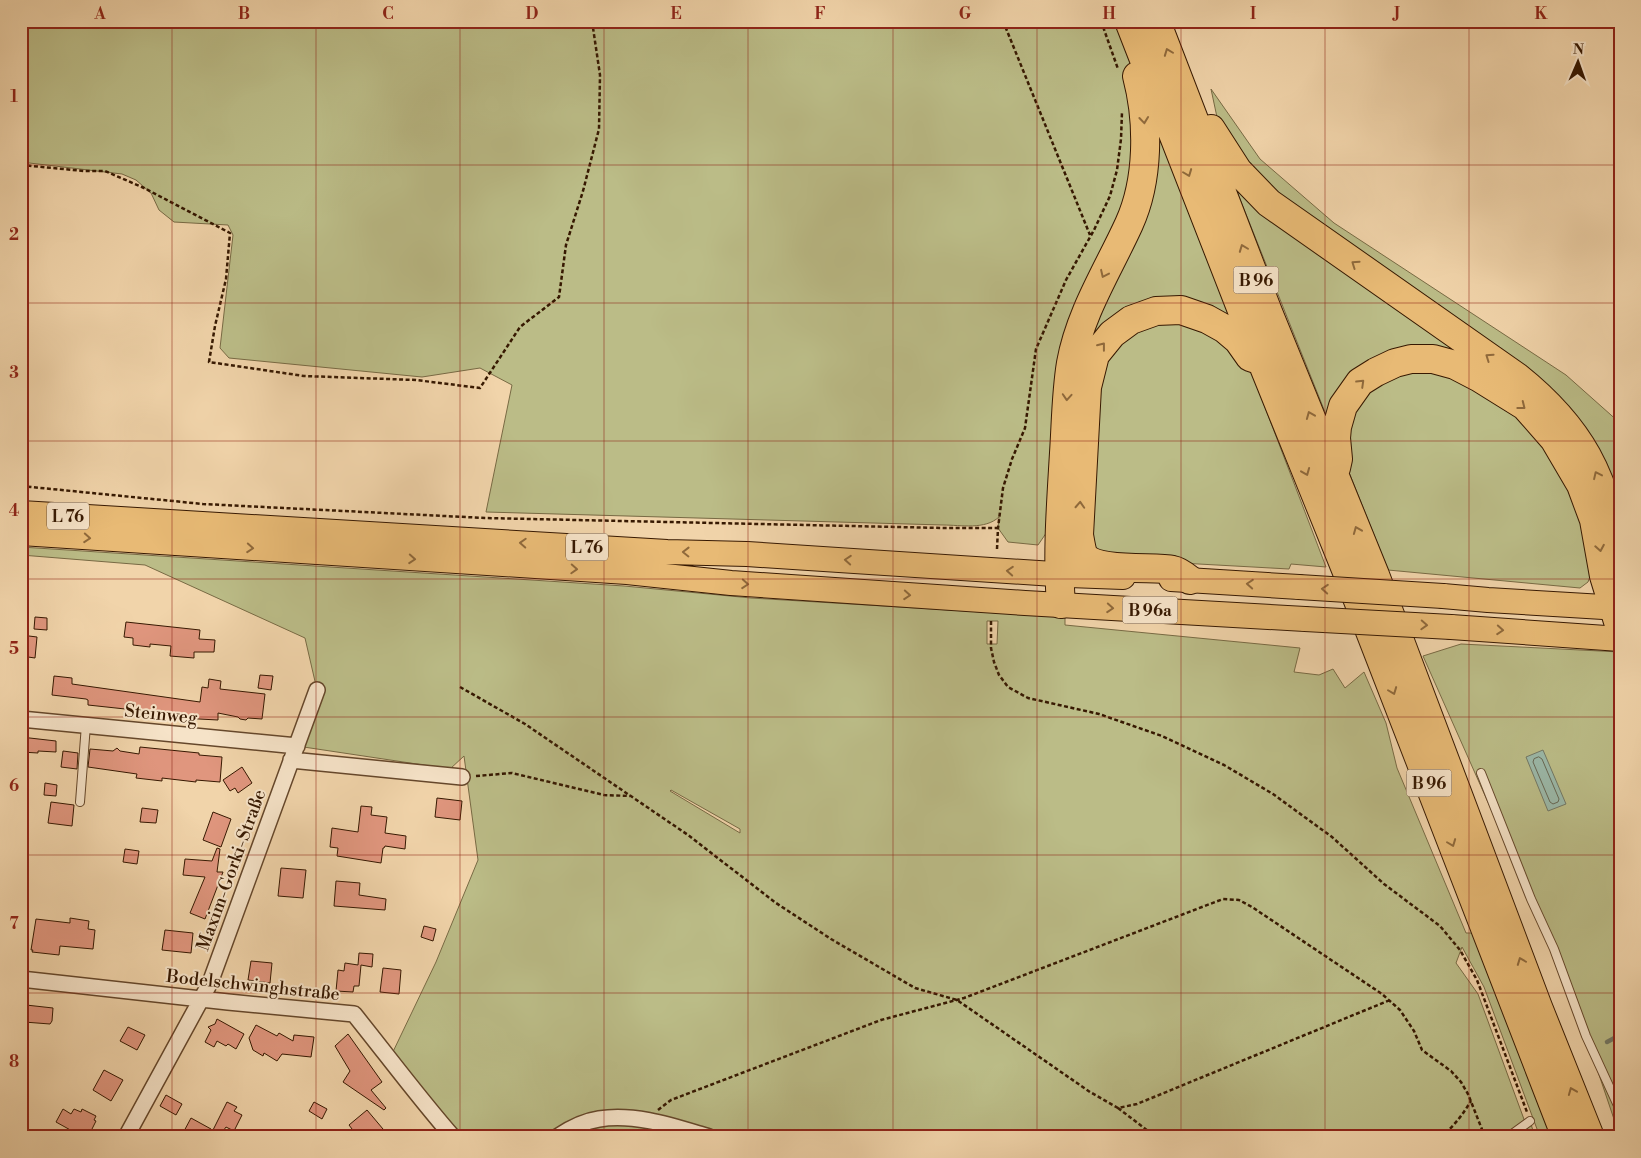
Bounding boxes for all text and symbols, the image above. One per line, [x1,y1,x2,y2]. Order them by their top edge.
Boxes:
text: A [93,4,106,24]
text: B [238,4,250,24]
text: C [382,4,394,24]
text: D [526,4,539,24]
text: E [670,4,682,24]
text: F [814,4,826,24]
text: G [959,4,972,24]
text: H [1102,4,1116,24]
text: I [1250,4,1256,24]
text: J [1392,4,1400,24]
text: K [1535,4,1549,24]
north arrow [1554,38,1604,88]
text: N [1573,41,1584,59]
one-way arrow [1164,48,1174,56]
text: 1 [10,87,18,107]
one-way arrow [1138,116,1149,124]
one-way arrow [1182,168,1192,176]
text: 2 [9,225,19,245]
one-way arrow [1239,244,1250,253]
one-way arrow [1352,261,1361,270]
road number: B 96 [1234,266,1278,294]
one-way arrow [1099,269,1110,278]
one-way arrow [1097,343,1106,352]
one-way arrow [1485,354,1494,363]
text: 3 [9,363,19,383]
one-way arrow [1356,380,1365,389]
one-way arrow [1062,393,1073,401]
one-way arrow [1517,400,1526,409]
one-way arrow [1306,411,1316,420]
one-way arrow [1300,467,1311,476]
one-way arrow [1592,471,1603,480]
text: 4 [9,501,20,521]
one-way arrow [1075,501,1086,509]
road number: L 76 [47,502,89,530]
one-way arrow [1352,526,1363,535]
one-way arrow [84,532,92,543]
road number: L 76 [566,534,608,560]
one-way arrow [519,538,527,549]
one-way arrow [246,543,254,554]
one-way arrow [1594,543,1604,552]
one-way arrow [681,547,689,557]
one-way arrow [408,554,416,565]
one-way arrow [844,555,852,566]
one-way arrow [570,564,578,575]
one-way arrow [1006,566,1014,577]
one-way arrow [742,578,750,589]
one-way arrow [1246,578,1254,589]
one-way arrow [1321,583,1329,594]
one-way arrow [904,589,912,600]
road number: B 96a [1122,596,1178,624]
one-way arrow [1106,602,1114,613]
one-way arrow [1420,620,1428,631]
one-way arrow [1496,625,1504,636]
text: 5 [9,639,19,659]
one-way arrow [1387,686,1397,695]
street label: Steinweg [123,699,199,730]
road number: B 96 [1406,770,1452,796]
text: 6 [9,776,19,796]
street label: Maxim-Gorki-Straße [192,786,271,954]
one-way arrow [1446,838,1456,846]
text: 7 [9,914,19,934]
one-way arrow [1517,957,1527,966]
street label: Bodelschwinghstraße [164,965,341,1006]
text: 8 [9,1052,19,1072]
one-way arrow [1568,1088,1578,1096]

